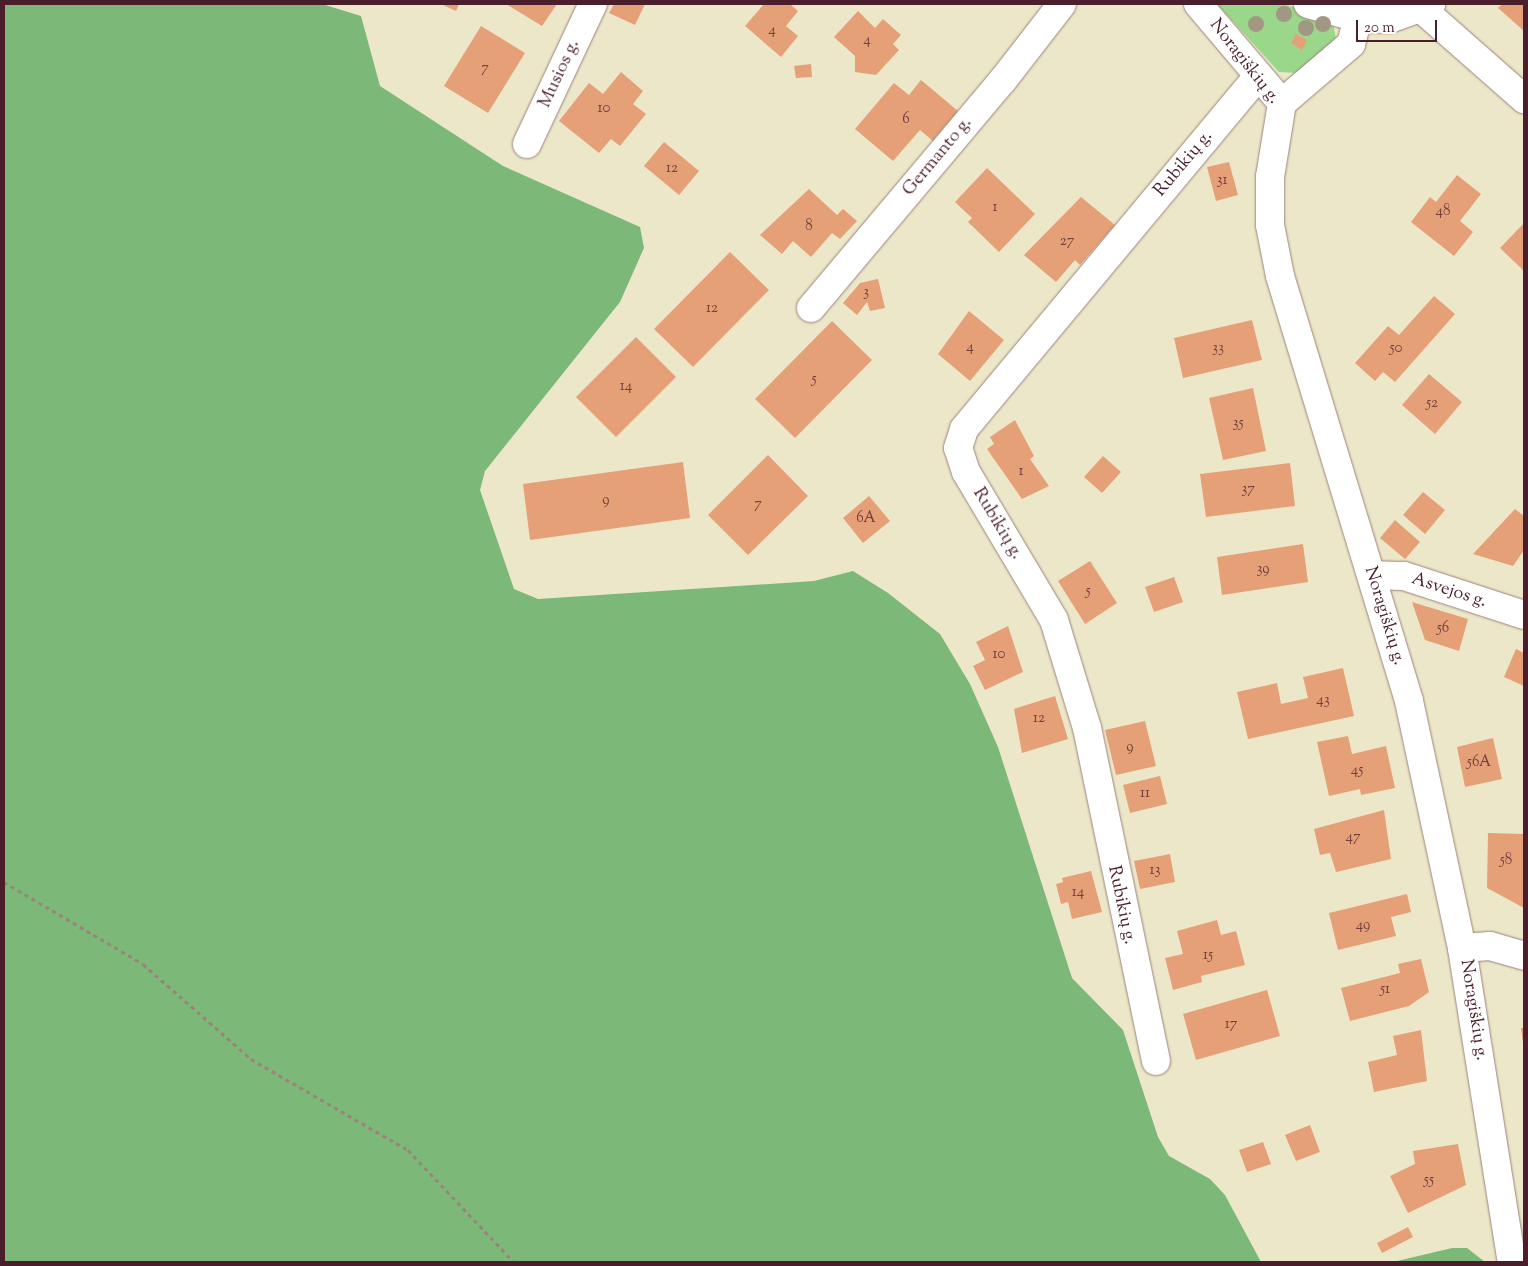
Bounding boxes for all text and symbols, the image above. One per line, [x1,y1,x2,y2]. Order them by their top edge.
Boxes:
scale bar [1358,10,1439,42]
street label: Noragiškių g. [1204,15,1284,109]
text: 20 m [1364,18,1395,39]
house number: 4 [768,22,776,40]
house number: 4 [863,32,871,50]
street label: Musios g. [535,36,585,112]
house number: 7 [481,60,489,78]
house number: 10 [598,100,610,118]
house number: 6 [902,111,910,129]
street label: Germanto g. [899,113,977,201]
street label: Rubikių g. [1150,126,1218,202]
house number: 12 [666,160,678,178]
house number: 31 [1216,172,1228,190]
house number: 1 [992,199,998,217]
house number: 48 [1435,203,1451,221]
house number: 8 [805,218,813,236]
house number: 27 [1060,233,1074,251]
house number: 3 [863,284,869,302]
house number: 12 [706,300,718,318]
house number: 4 [966,339,974,357]
house number: 33 [1212,340,1224,358]
house number: 50 [1389,340,1403,358]
house number: 5 [811,371,817,389]
house number: 14 [620,378,632,396]
house number: 52 [1426,395,1438,413]
house number: 35 [1232,415,1244,433]
house number: 1 [1018,463,1024,481]
house number: 37 [1241,481,1255,499]
street label: Rubikių g. [967,484,1027,564]
house number: 9 [602,492,610,510]
house number: 7 [754,496,762,514]
house number: 6A [856,510,876,528]
house number: 39 [1256,561,1270,579]
street label: Noragiškių g. [1359,564,1409,668]
street label: Asvejos g. [1409,569,1489,613]
house number: 5 [1085,583,1091,601]
house number: 56 [1437,620,1449,638]
house number: 10 [993,646,1005,664]
house number: 43 [1316,692,1330,710]
house number: 12 [1033,710,1045,728]
house number: 9 [1126,739,1134,757]
house number: 56A [1467,754,1491,772]
house number: 45 [1351,762,1363,780]
house number: 11 [1140,785,1150,803]
house number: 47 [1345,829,1361,847]
house number: 58 [1500,852,1512,870]
house number: 13 [1149,862,1161,880]
street label: Rubikių g. [1102,864,1140,946]
house number: 14 [1072,884,1084,902]
house number: 49 [1356,917,1370,935]
house number: 15 [1203,947,1213,965]
street label: Noragiškių g. [1454,958,1492,1062]
house number: 51 [1380,981,1390,999]
house number: 17 [1225,1016,1237,1034]
house number: 55 [1424,1172,1434,1190]

